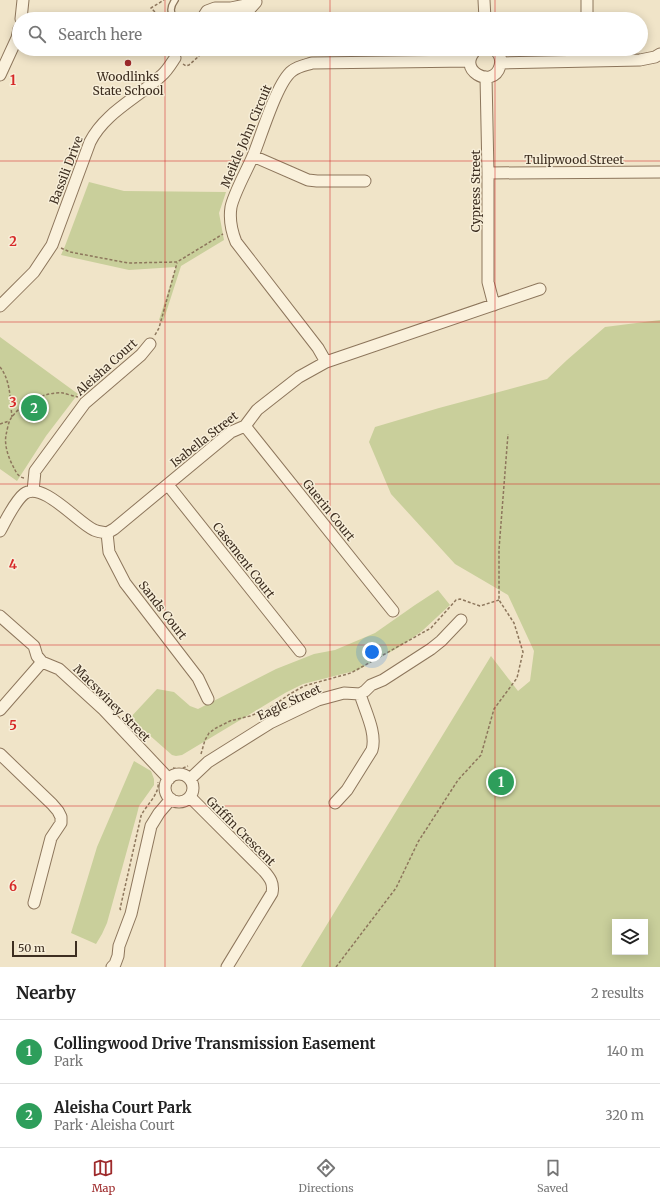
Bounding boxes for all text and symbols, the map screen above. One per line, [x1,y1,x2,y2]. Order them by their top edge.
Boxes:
search box [12,12,648,56]
icon: search [26,23,48,45]
text: Search here [58,25,142,44]
marker: Woodlinks State School [123,58,133,68]
place label: Woodlinks State School [93,69,164,98]
text: 1 [10,72,16,89]
street label: Meikle John Circuit [217,82,275,190]
street label: Bassili Drive [46,134,86,206]
street label: Cypress Street [468,149,483,232]
street label: Tulipwood Street [524,152,624,167]
text: 2 [9,233,17,250]
street label: Aleisha Court [71,335,140,399]
pin: 2 [21,393,47,423]
text: 3 [9,394,17,411]
street label: Isabella Street [167,408,241,470]
street label: Guerin Court [300,476,359,544]
street label: Casement Court [210,519,278,601]
text: 4 [9,556,18,573]
street label: Sands Court [136,578,191,642]
your location [362,642,382,662]
street label: Macswiney Street [70,661,154,745]
street label: Eagle Street [255,681,324,723]
text: 5 [9,717,17,734]
pin: 1 [488,767,514,797]
street label: Griffin Crescent [203,793,279,869]
text: 6 [9,878,17,895]
map controls [612,919,648,955]
button: layers [612,919,648,955]
scale bar [12,939,77,958]
text: 50 m [18,941,45,955]
text: Nearby [16,982,76,1004]
text: 2 results [591,985,644,1002]
text: Collingwood Drive Transmission Easement [54,1034,375,1053]
text: 1 [26,1043,32,1060]
text: 140 m [607,1043,644,1060]
text: Park [54,1053,83,1070]
text: Aleisha Court Park [54,1098,192,1117]
text: 2 [25,1107,33,1124]
text: 320 m [605,1107,644,1124]
text: Park · Aleisha Court [54,1117,175,1134]
tab: Map [92,1157,115,1195]
tab: Directions [299,1157,354,1195]
tab: Saved [537,1157,568,1195]

